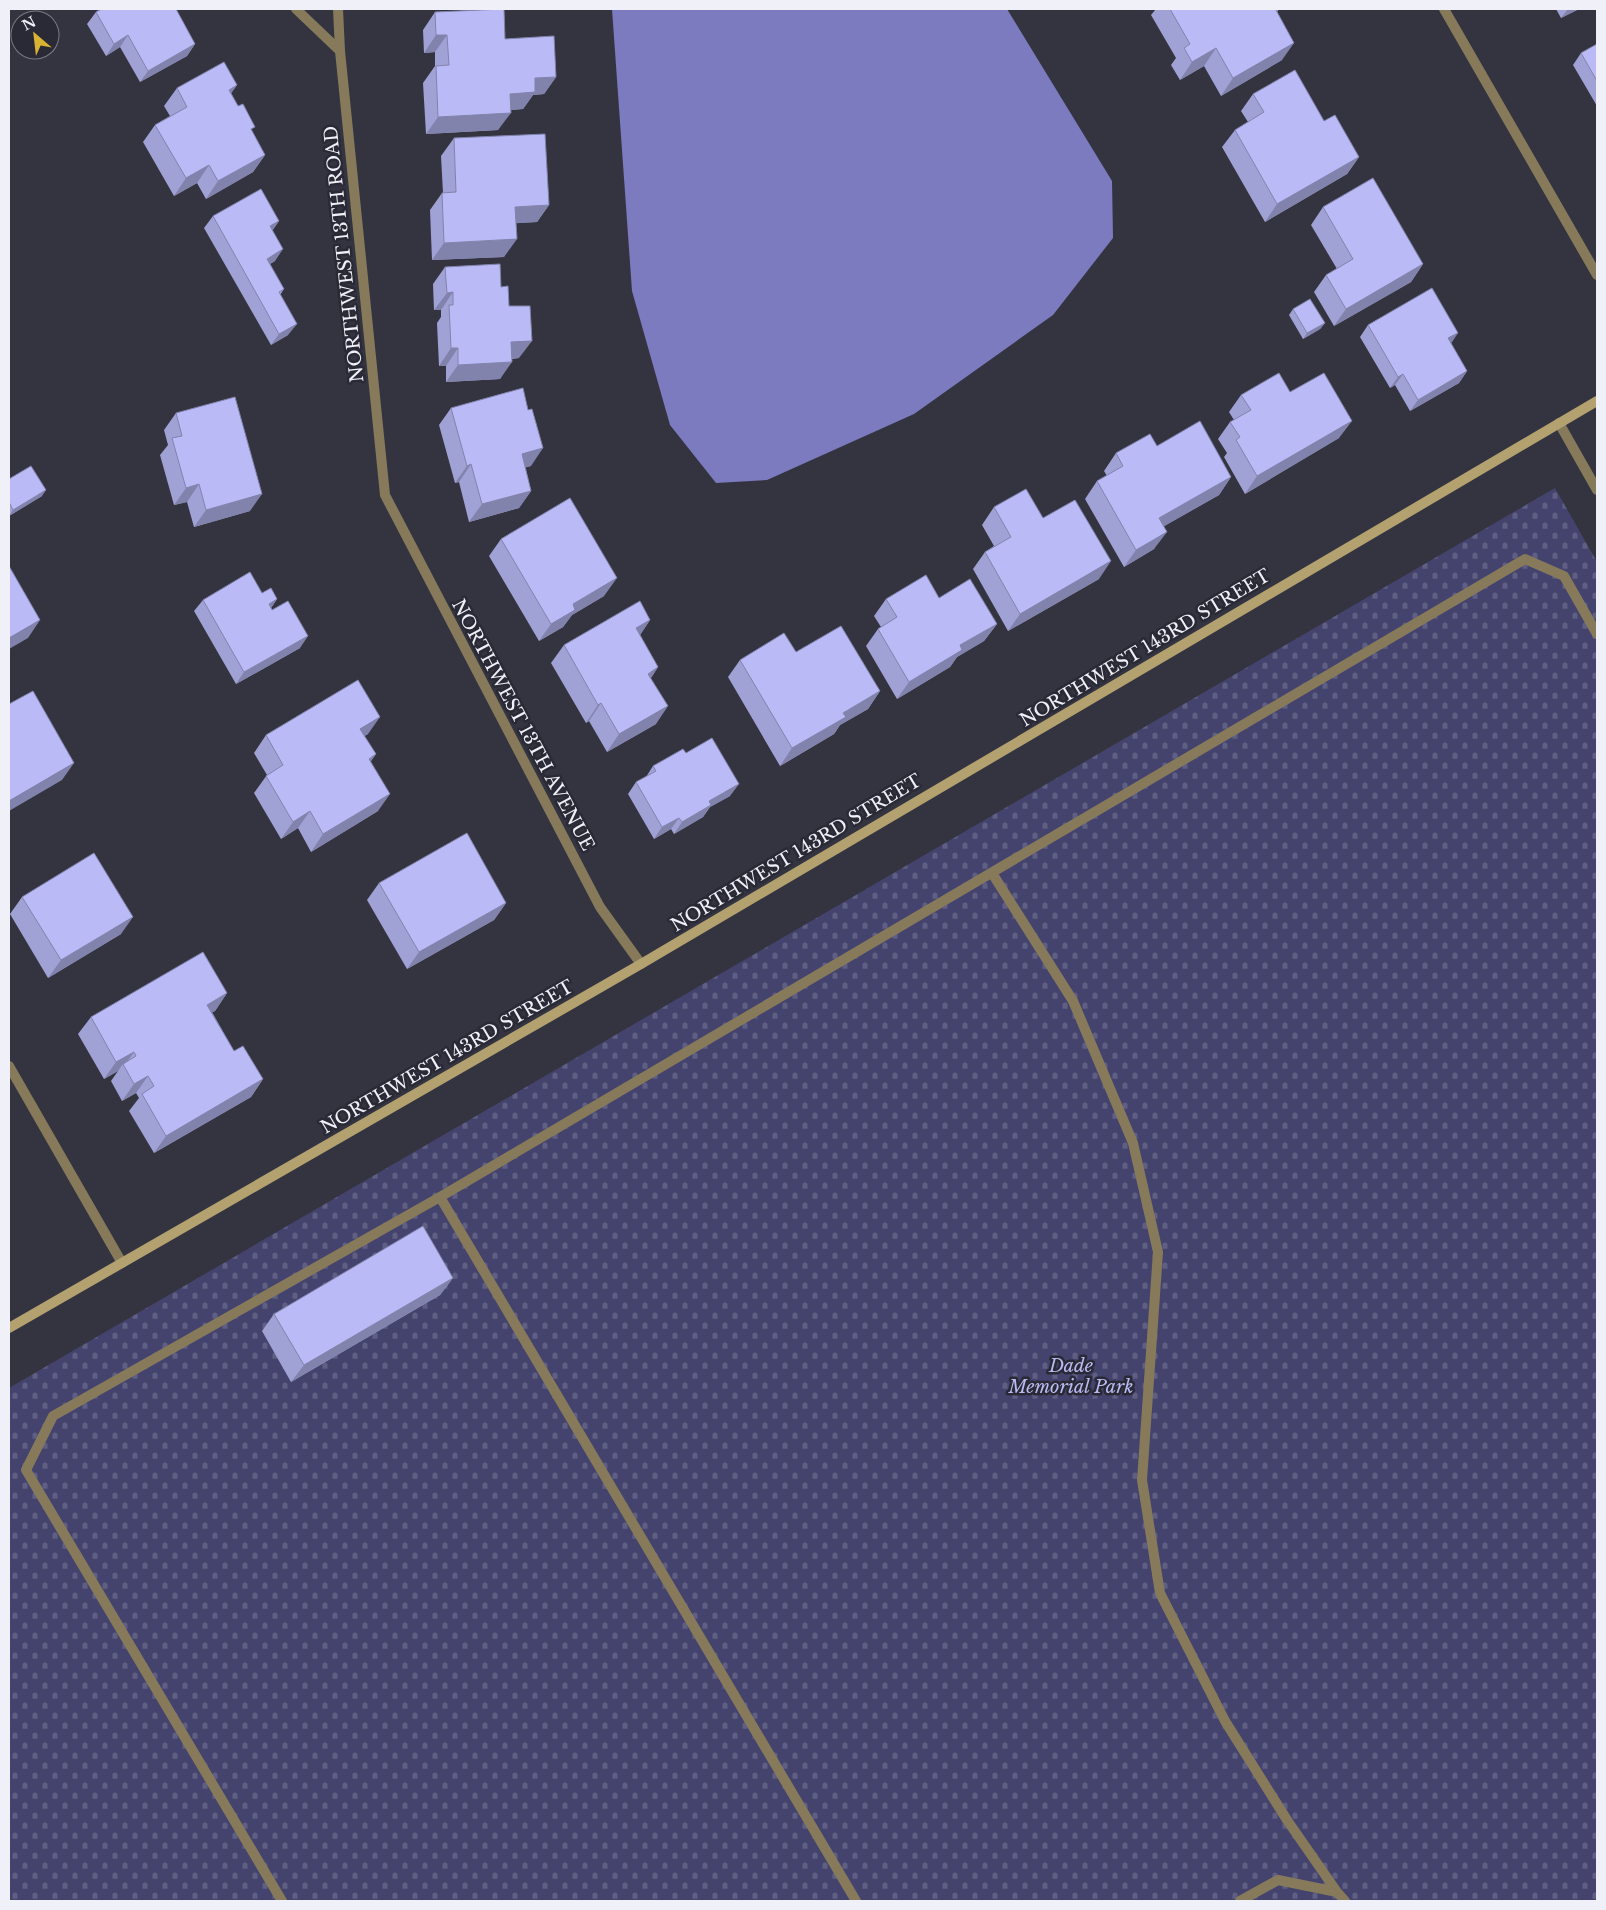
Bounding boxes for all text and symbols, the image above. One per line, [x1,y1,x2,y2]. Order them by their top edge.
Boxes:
north arrow [10,10,60,60]
text: N [19,12,39,35]
street label: NORTHWEST 13TH ROAD [320,125,368,383]
street label: NORTHWEST 143RD STREET [1016,564,1275,732]
street label: NORTHWEST 13TH AVENUE [447,595,599,855]
street label: NORTHWEST 143RD STREET [667,769,926,937]
street label: NORTHWEST 143RD STREET [317,975,578,1139]
park label: Dade Memorial Park [1008,1355,1133,1398]

